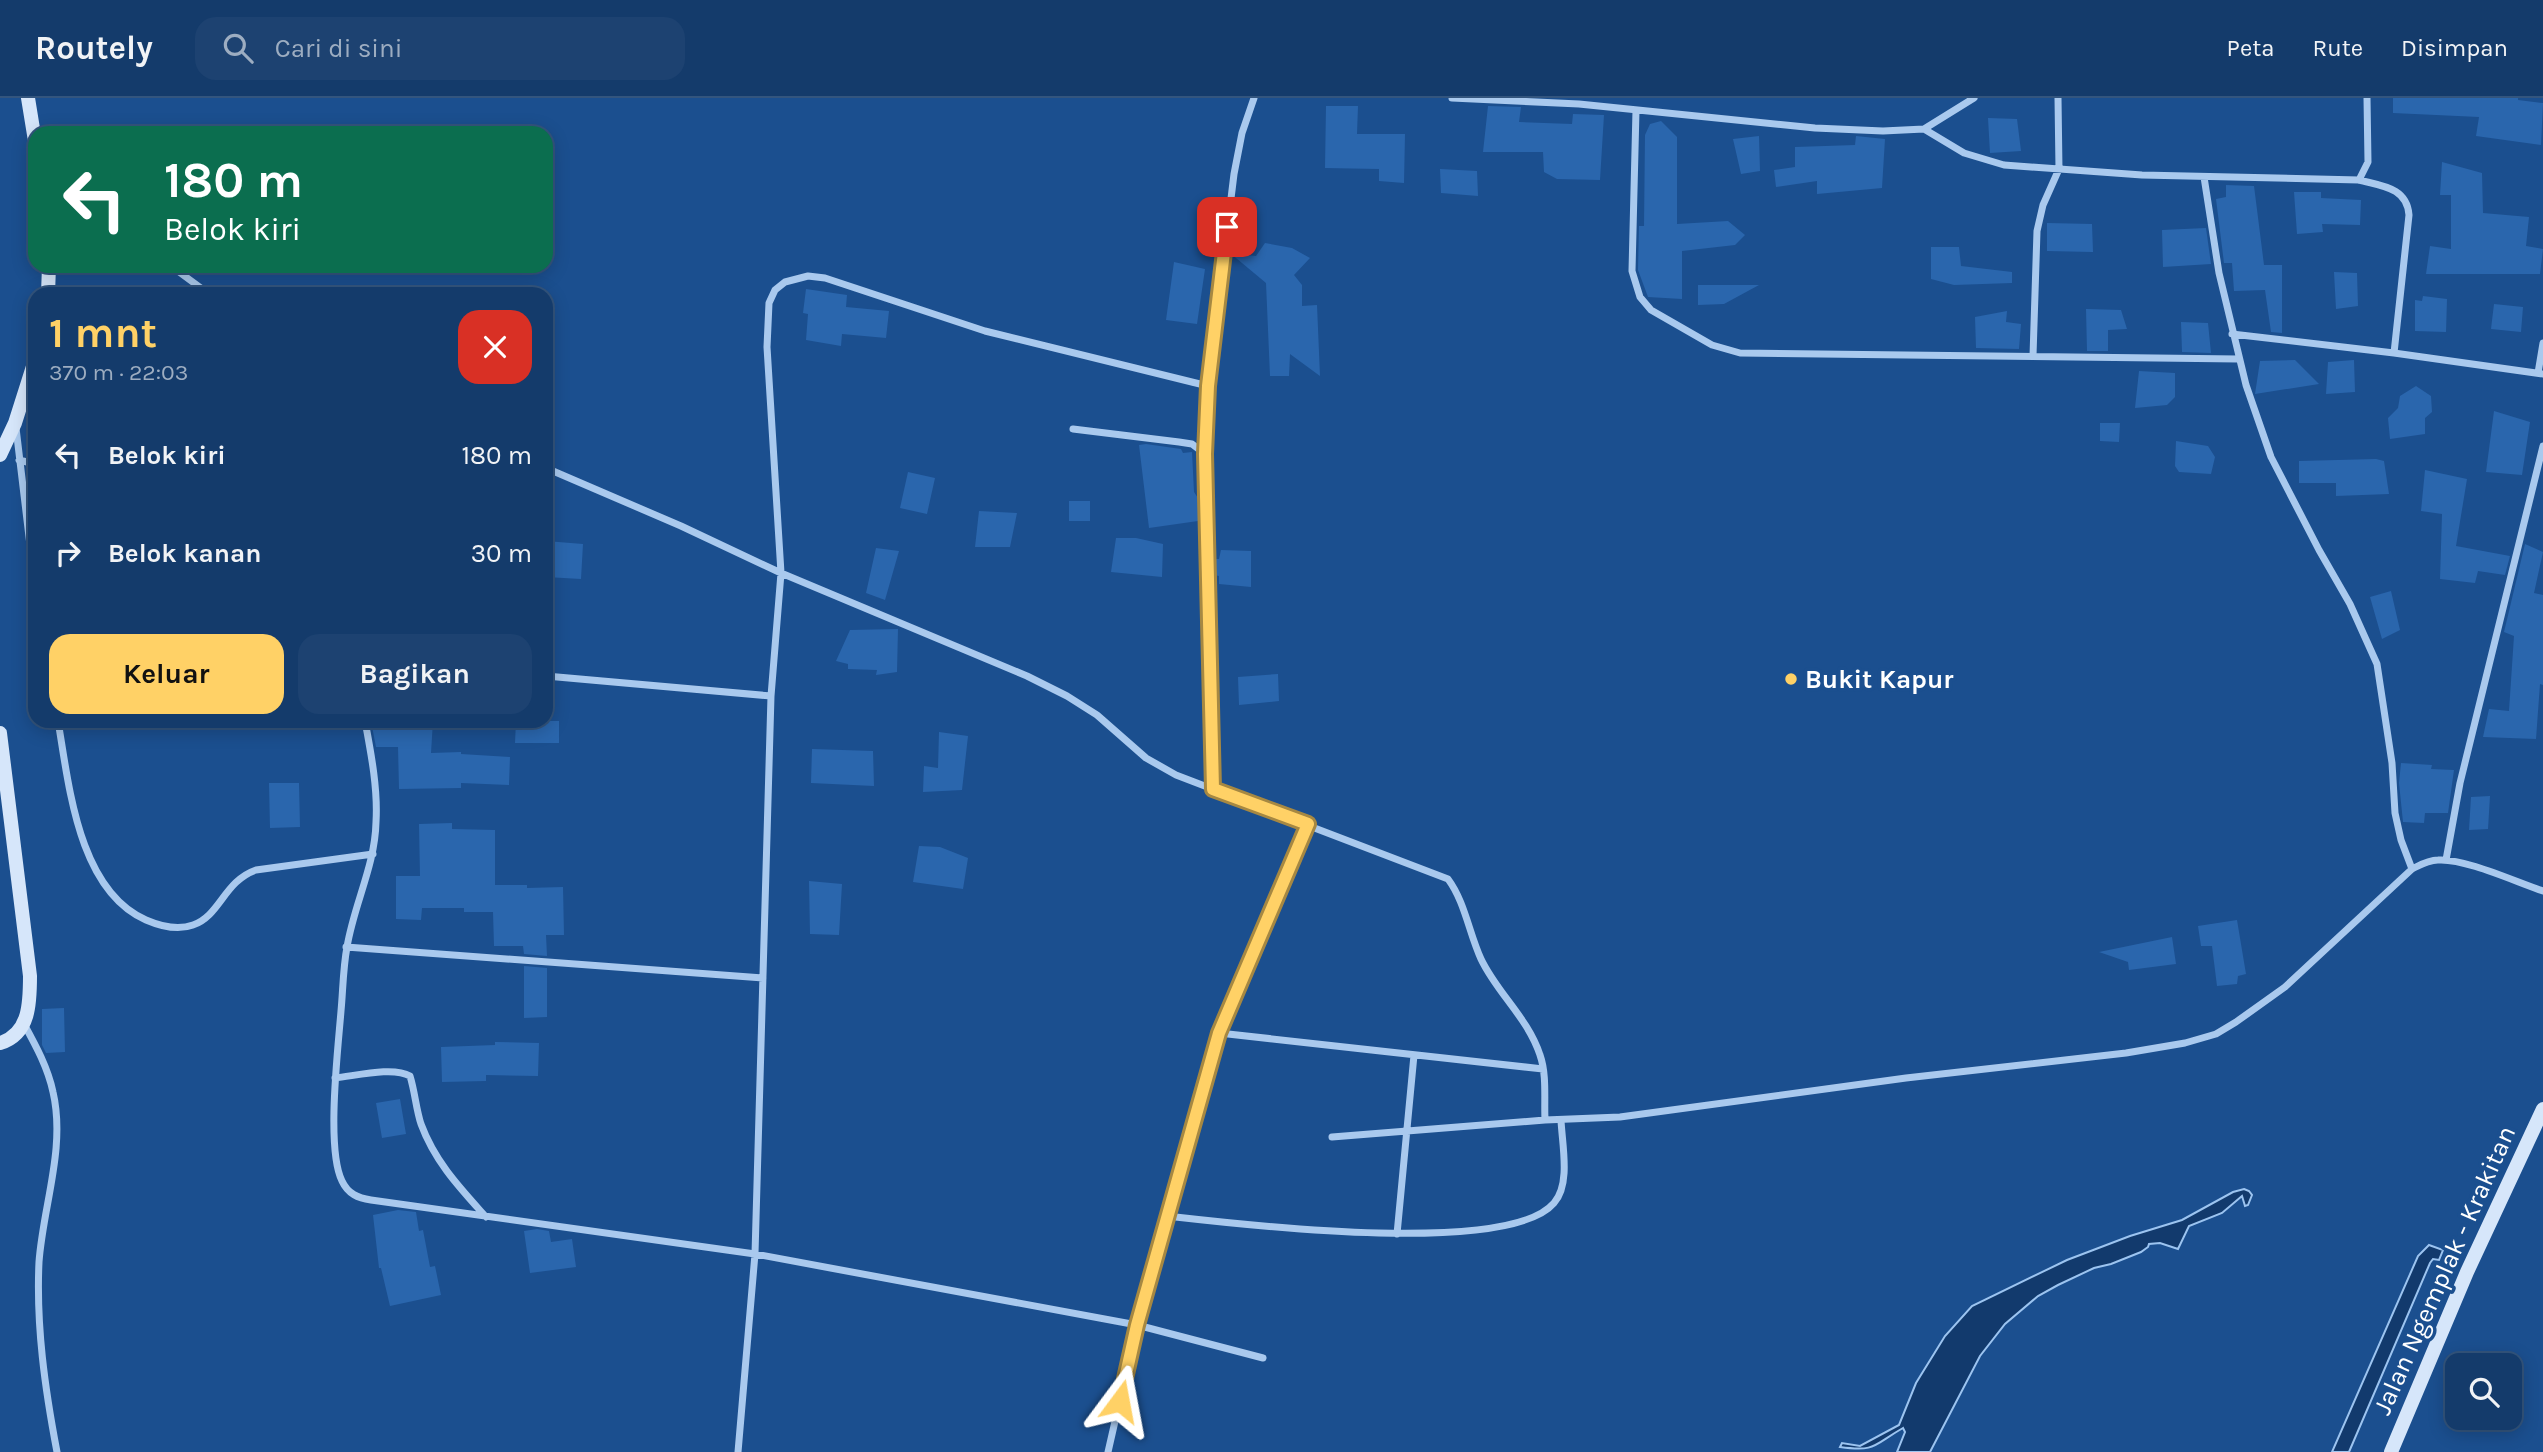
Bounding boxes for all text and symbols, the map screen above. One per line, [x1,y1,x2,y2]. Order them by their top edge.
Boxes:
search box [195,17,685,80]
text: Routely [35,29,153,67]
icon: search [219,29,257,67]
text: Cari di sini [275,33,403,64]
text: Peta [2227,34,2274,62]
text: Rute [2312,34,2363,62]
text: Disimpan [2401,34,2508,62]
text: 180 m [164,152,303,209]
icon: left [49,154,140,245]
pin [1197,197,1257,257]
icon: arrive [1208,208,1246,246]
text: Belok kiri [164,211,301,248]
text: 1 mnt [49,308,157,358]
button: close [458,310,532,384]
text: 370 m · 22:03 [49,359,188,386]
icon: left [49,436,87,474]
text: Belok kiri [108,440,226,471]
text: 180 m [462,440,532,471]
icon: right [49,534,87,572]
text: Belok kanan [108,538,261,569]
text: 30 m [471,538,532,569]
button: Keluar [49,634,284,714]
button: Bagikan [298,634,532,714]
place label: Bukit Kapur [1805,664,1954,695]
marker: Bukit Kapur [1783,671,1799,687]
street label: Jalan Ngemplak - Krakitan [2367,1121,2522,1419]
map controls [2445,1353,2522,1430]
button: search [2445,1353,2522,1430]
position arrow [1083,1364,1157,1438]

